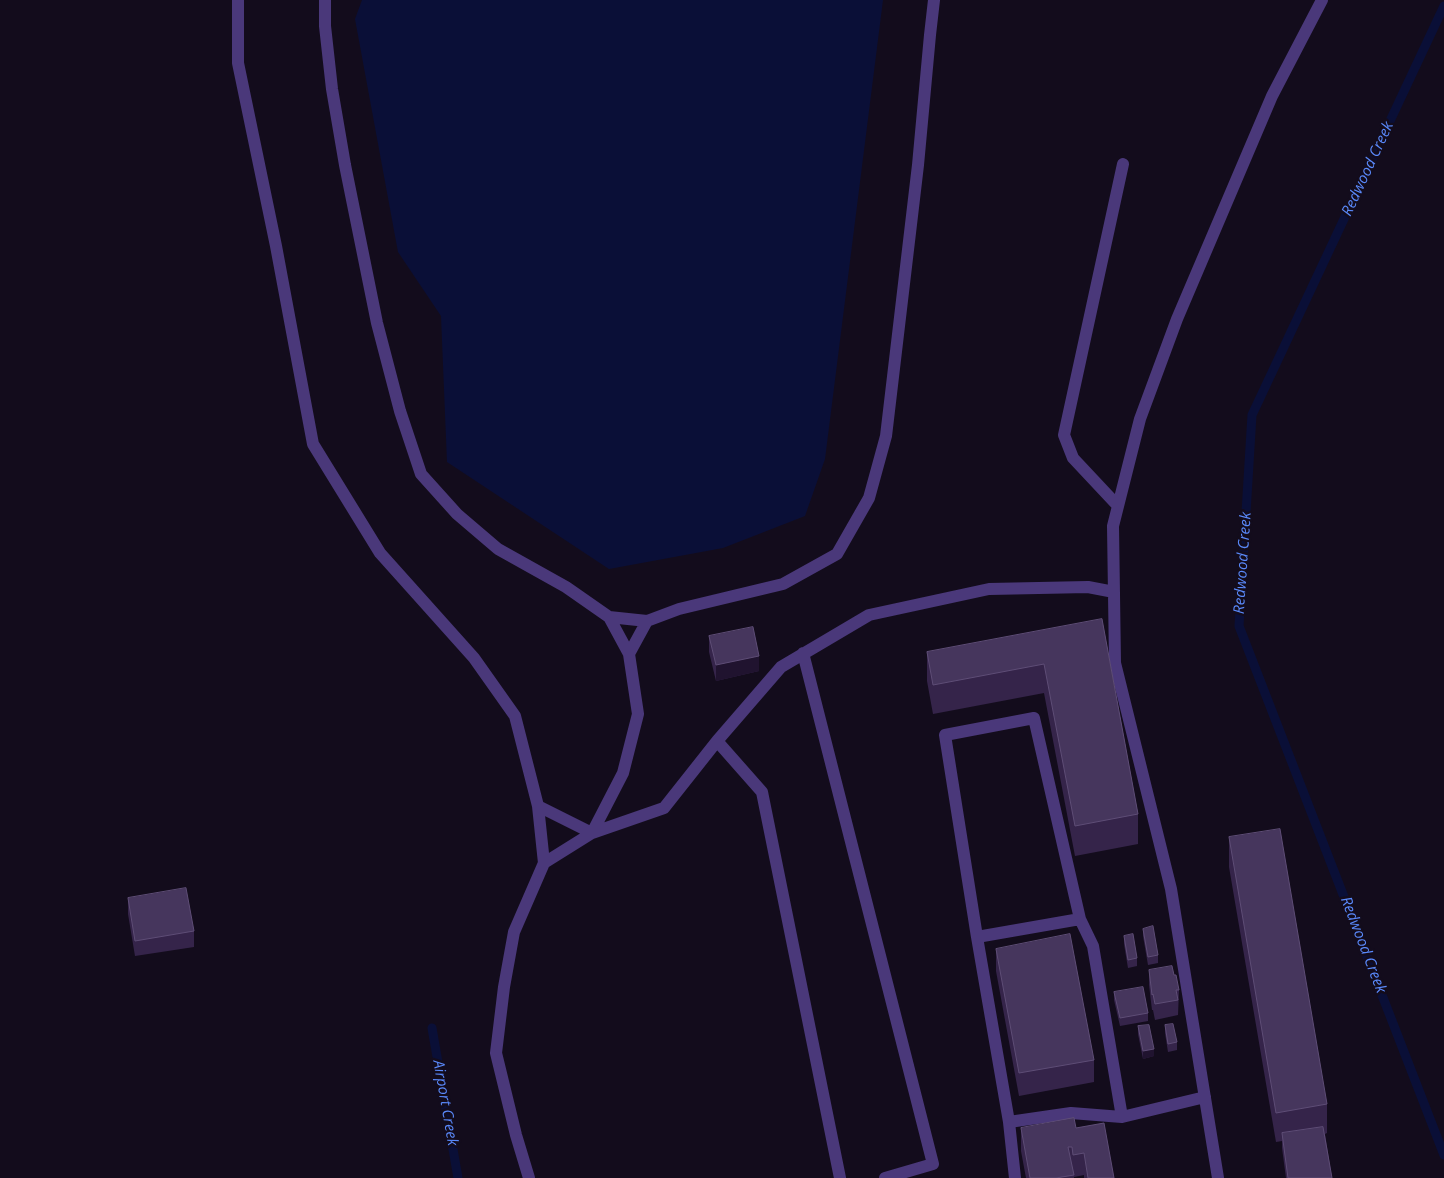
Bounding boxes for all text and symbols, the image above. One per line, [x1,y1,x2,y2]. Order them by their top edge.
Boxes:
water label: Redwood Creek [1338,119,1398,219]
water label: Redwood Creek [1230,512,1256,614]
water label: Redwood Creek [1336,894,1390,996]
water label: Airport Creek [429,1059,461,1147]

